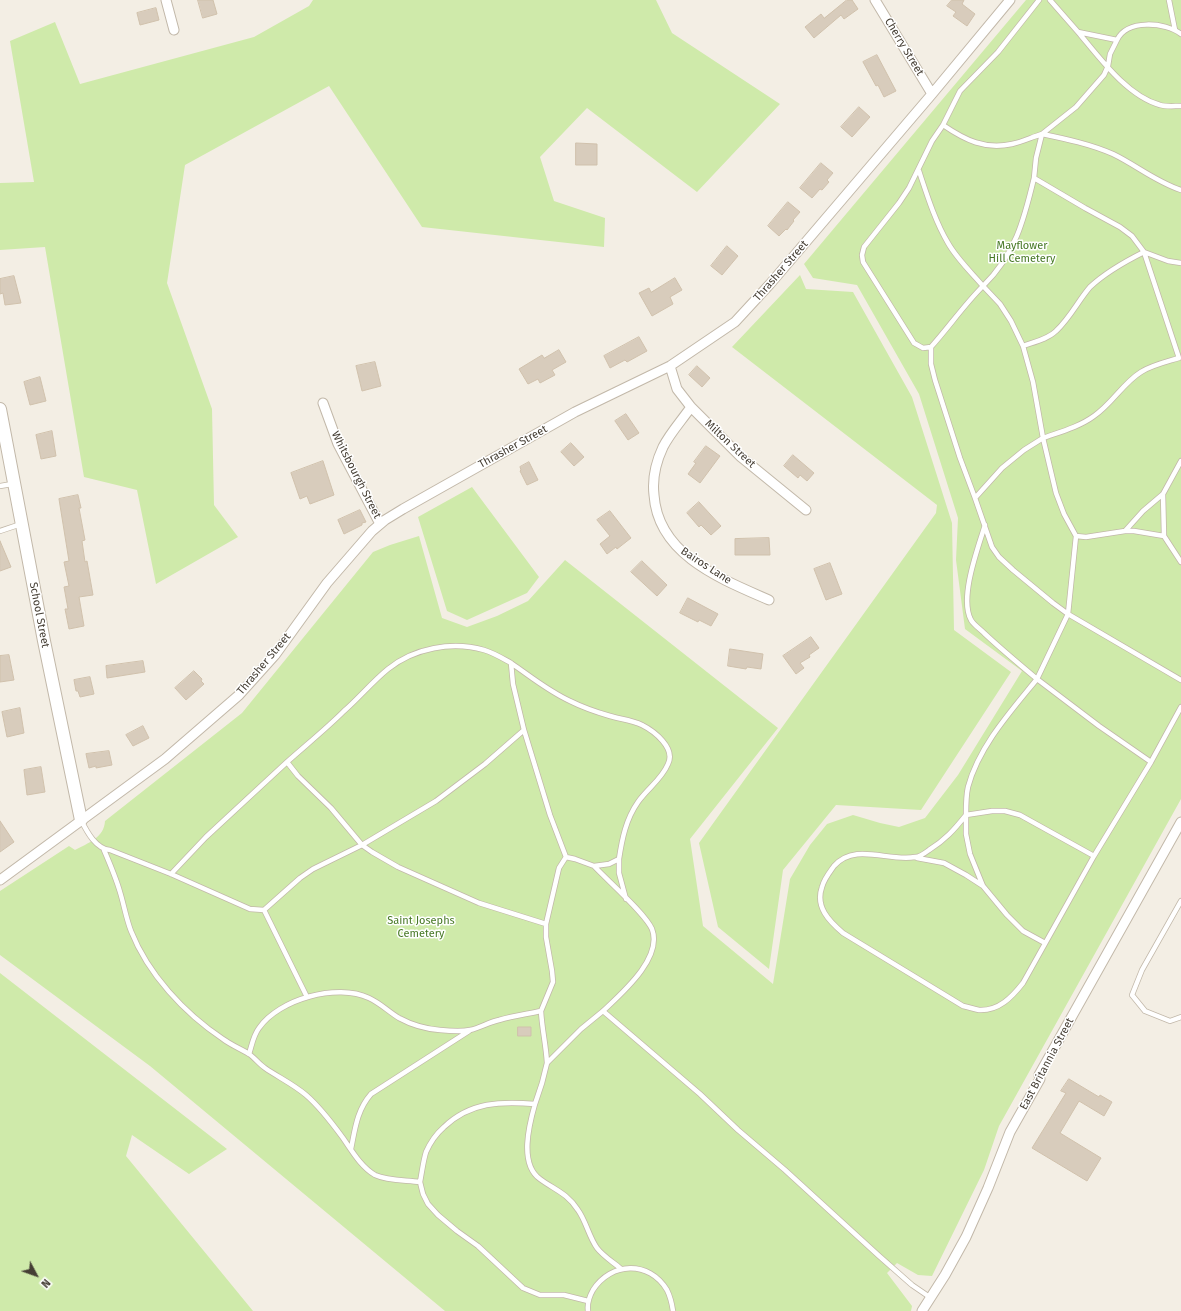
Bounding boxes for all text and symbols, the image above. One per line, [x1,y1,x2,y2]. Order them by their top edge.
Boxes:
street label: Cherry Street [882,16,926,78]
street label: Thrasher Street [751,238,811,304]
park label: Mayflower Hill Cemetery [989,239,1055,265]
street label: Milton Street [702,417,758,471]
street label: Thrasher Street [476,423,550,471]
street label: Whitsbourgh Street [328,429,384,521]
street label: Bairos Lane [678,545,734,587]
street label: School Street [26,581,52,649]
street label: Thrasher Street [234,630,294,698]
park label: Saint Josephs Cemetery [387,914,455,940]
street label: East Britannia Street [1017,1016,1077,1112]
north arrow [16,1255,56,1295]
text: N [38,1276,53,1290]

